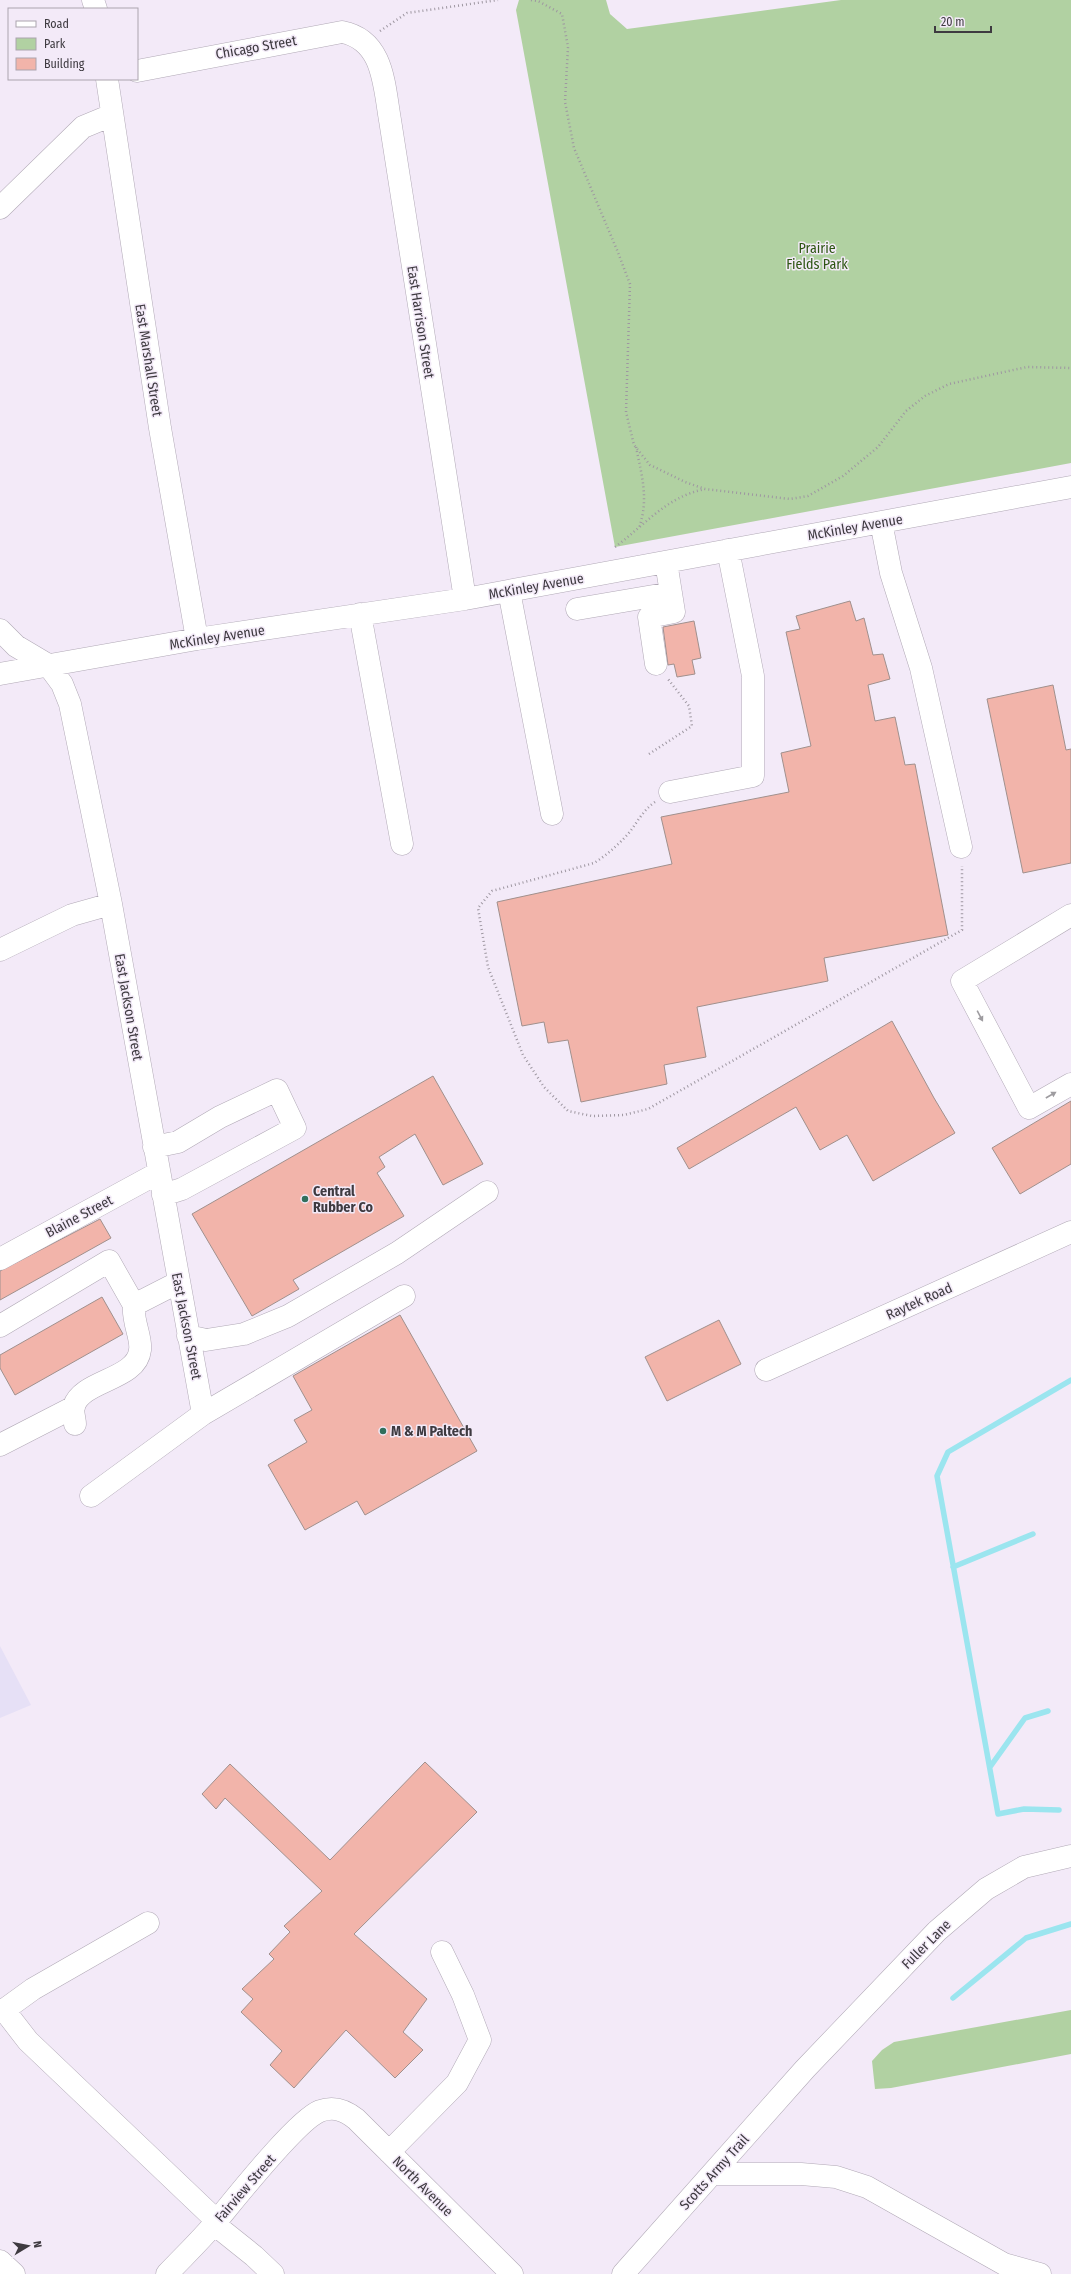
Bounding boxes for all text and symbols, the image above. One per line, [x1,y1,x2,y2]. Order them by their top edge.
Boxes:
legend [8,8,138,80]
scale bar [935,8,991,34]
text: 20 m [941,15,965,29]
text: Road [44,17,69,31]
street label: Chicago Street [214,32,298,63]
text: Park [44,37,66,51]
text: Building [44,57,85,71]
park label: Prairie Fields Park [786,240,848,273]
street label: East Harrison Street [403,264,438,380]
street label: East Marshall Street [131,303,166,418]
street label: McKinley Avenue [806,511,904,544]
street label: McKinley Avenue [487,570,585,603]
street label: McKinley Avenue [168,622,266,653]
street label: East Jackson Street [111,952,146,1062]
one-way arrow [977,1010,984,1022]
one-way arrow [1045,1092,1057,1099]
place label: Central Rubber Co [313,1183,374,1216]
street label: Blaine Street [43,1191,116,1241]
marker: Central Rubber Co [300,1194,310,1204]
street label: East Jackson Street [168,1271,205,1381]
street label: Raytek Road [884,1279,955,1324]
place label: M & M Paltech [391,1423,472,1440]
marker: M & M Paltech [378,1426,388,1436]
street label: Fuller Lane [898,1916,955,1972]
street label: Scotts Army Trail [676,2131,753,2214]
street label: Fairview Street [211,2151,280,2226]
street label: North Avenue [389,2153,456,2220]
north arrow [8,2226,48,2266]
text: N [30,2240,44,2249]

